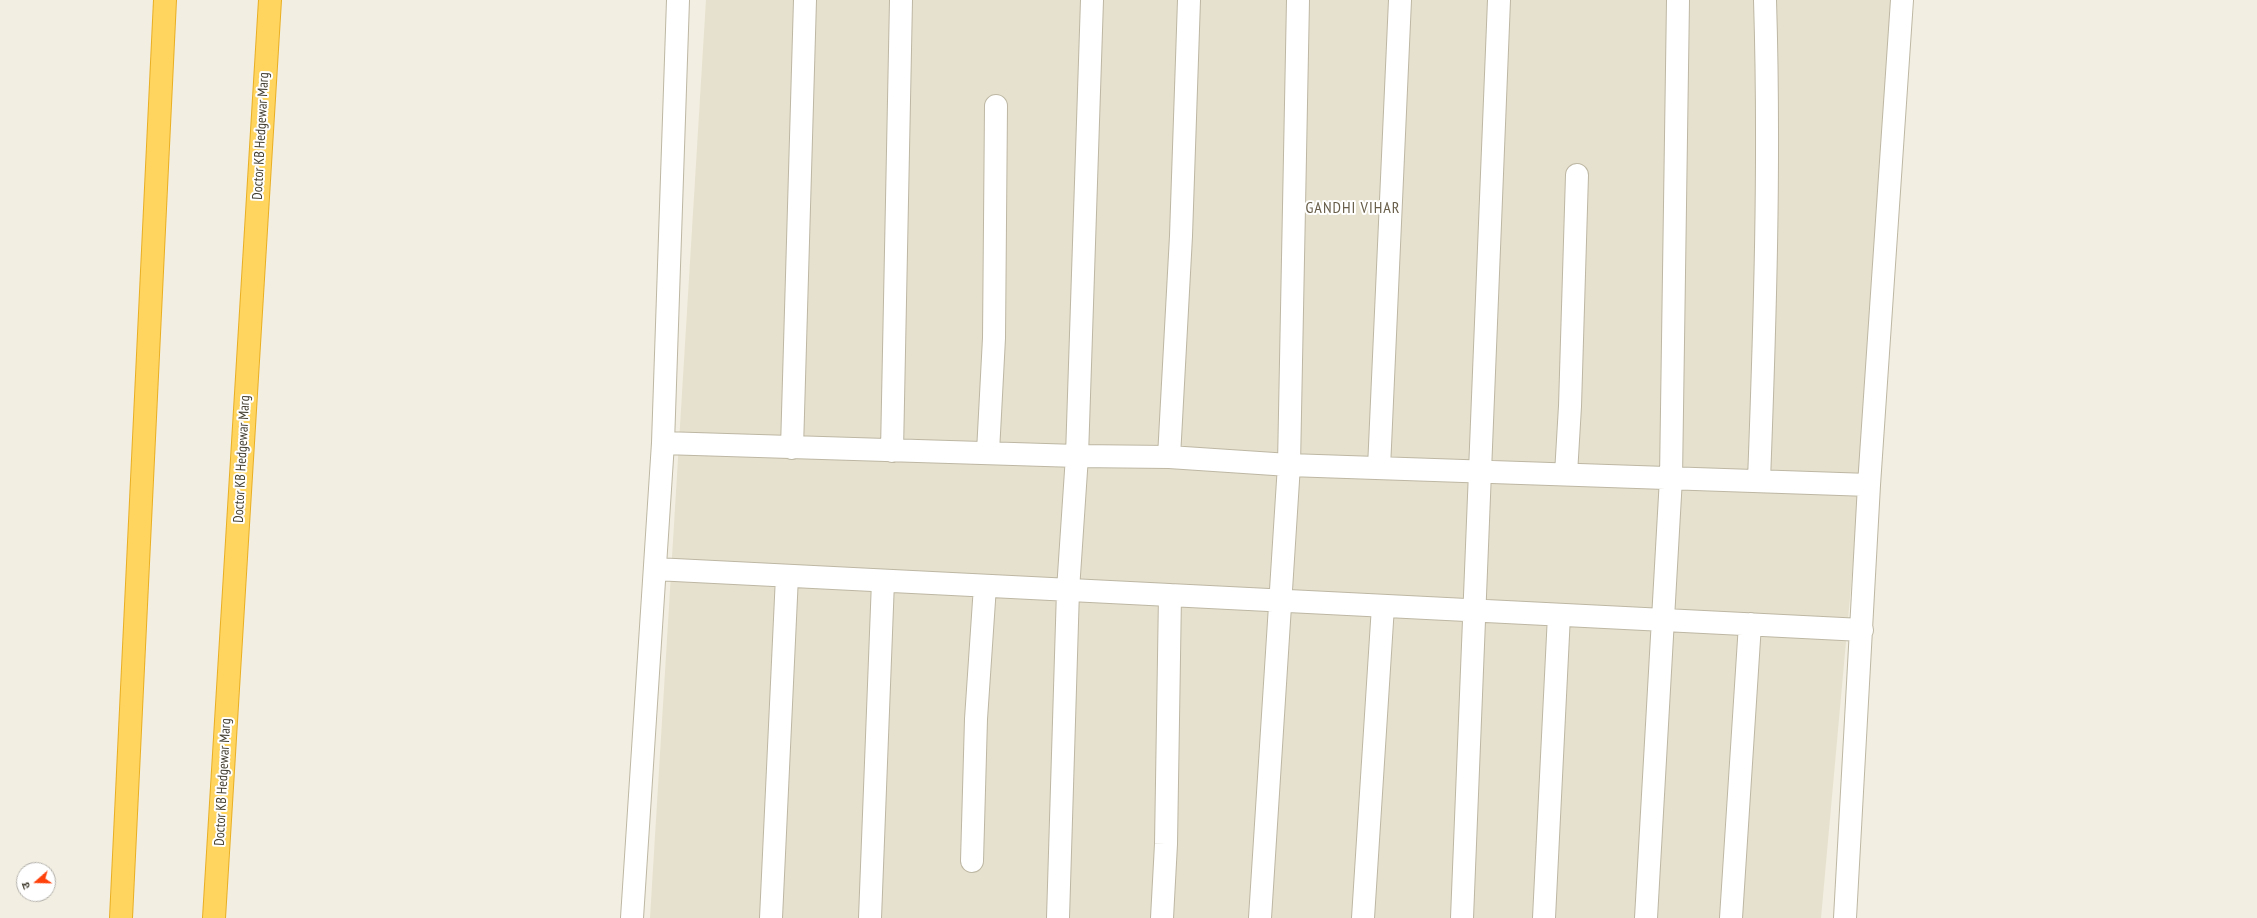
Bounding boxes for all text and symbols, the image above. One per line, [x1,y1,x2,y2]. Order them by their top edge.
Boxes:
street label: Doctor KB Hedgewar Marg [249,72,273,200]
district label: GANDHI VIHAR [1305,198,1401,218]
street label: Doctor KB Hedgewar Marg [230,395,254,523]
street label: Doctor KB Hedgewar Marg [211,718,235,846]
north arrow [16,862,56,902]
text: उ [18,880,33,891]

